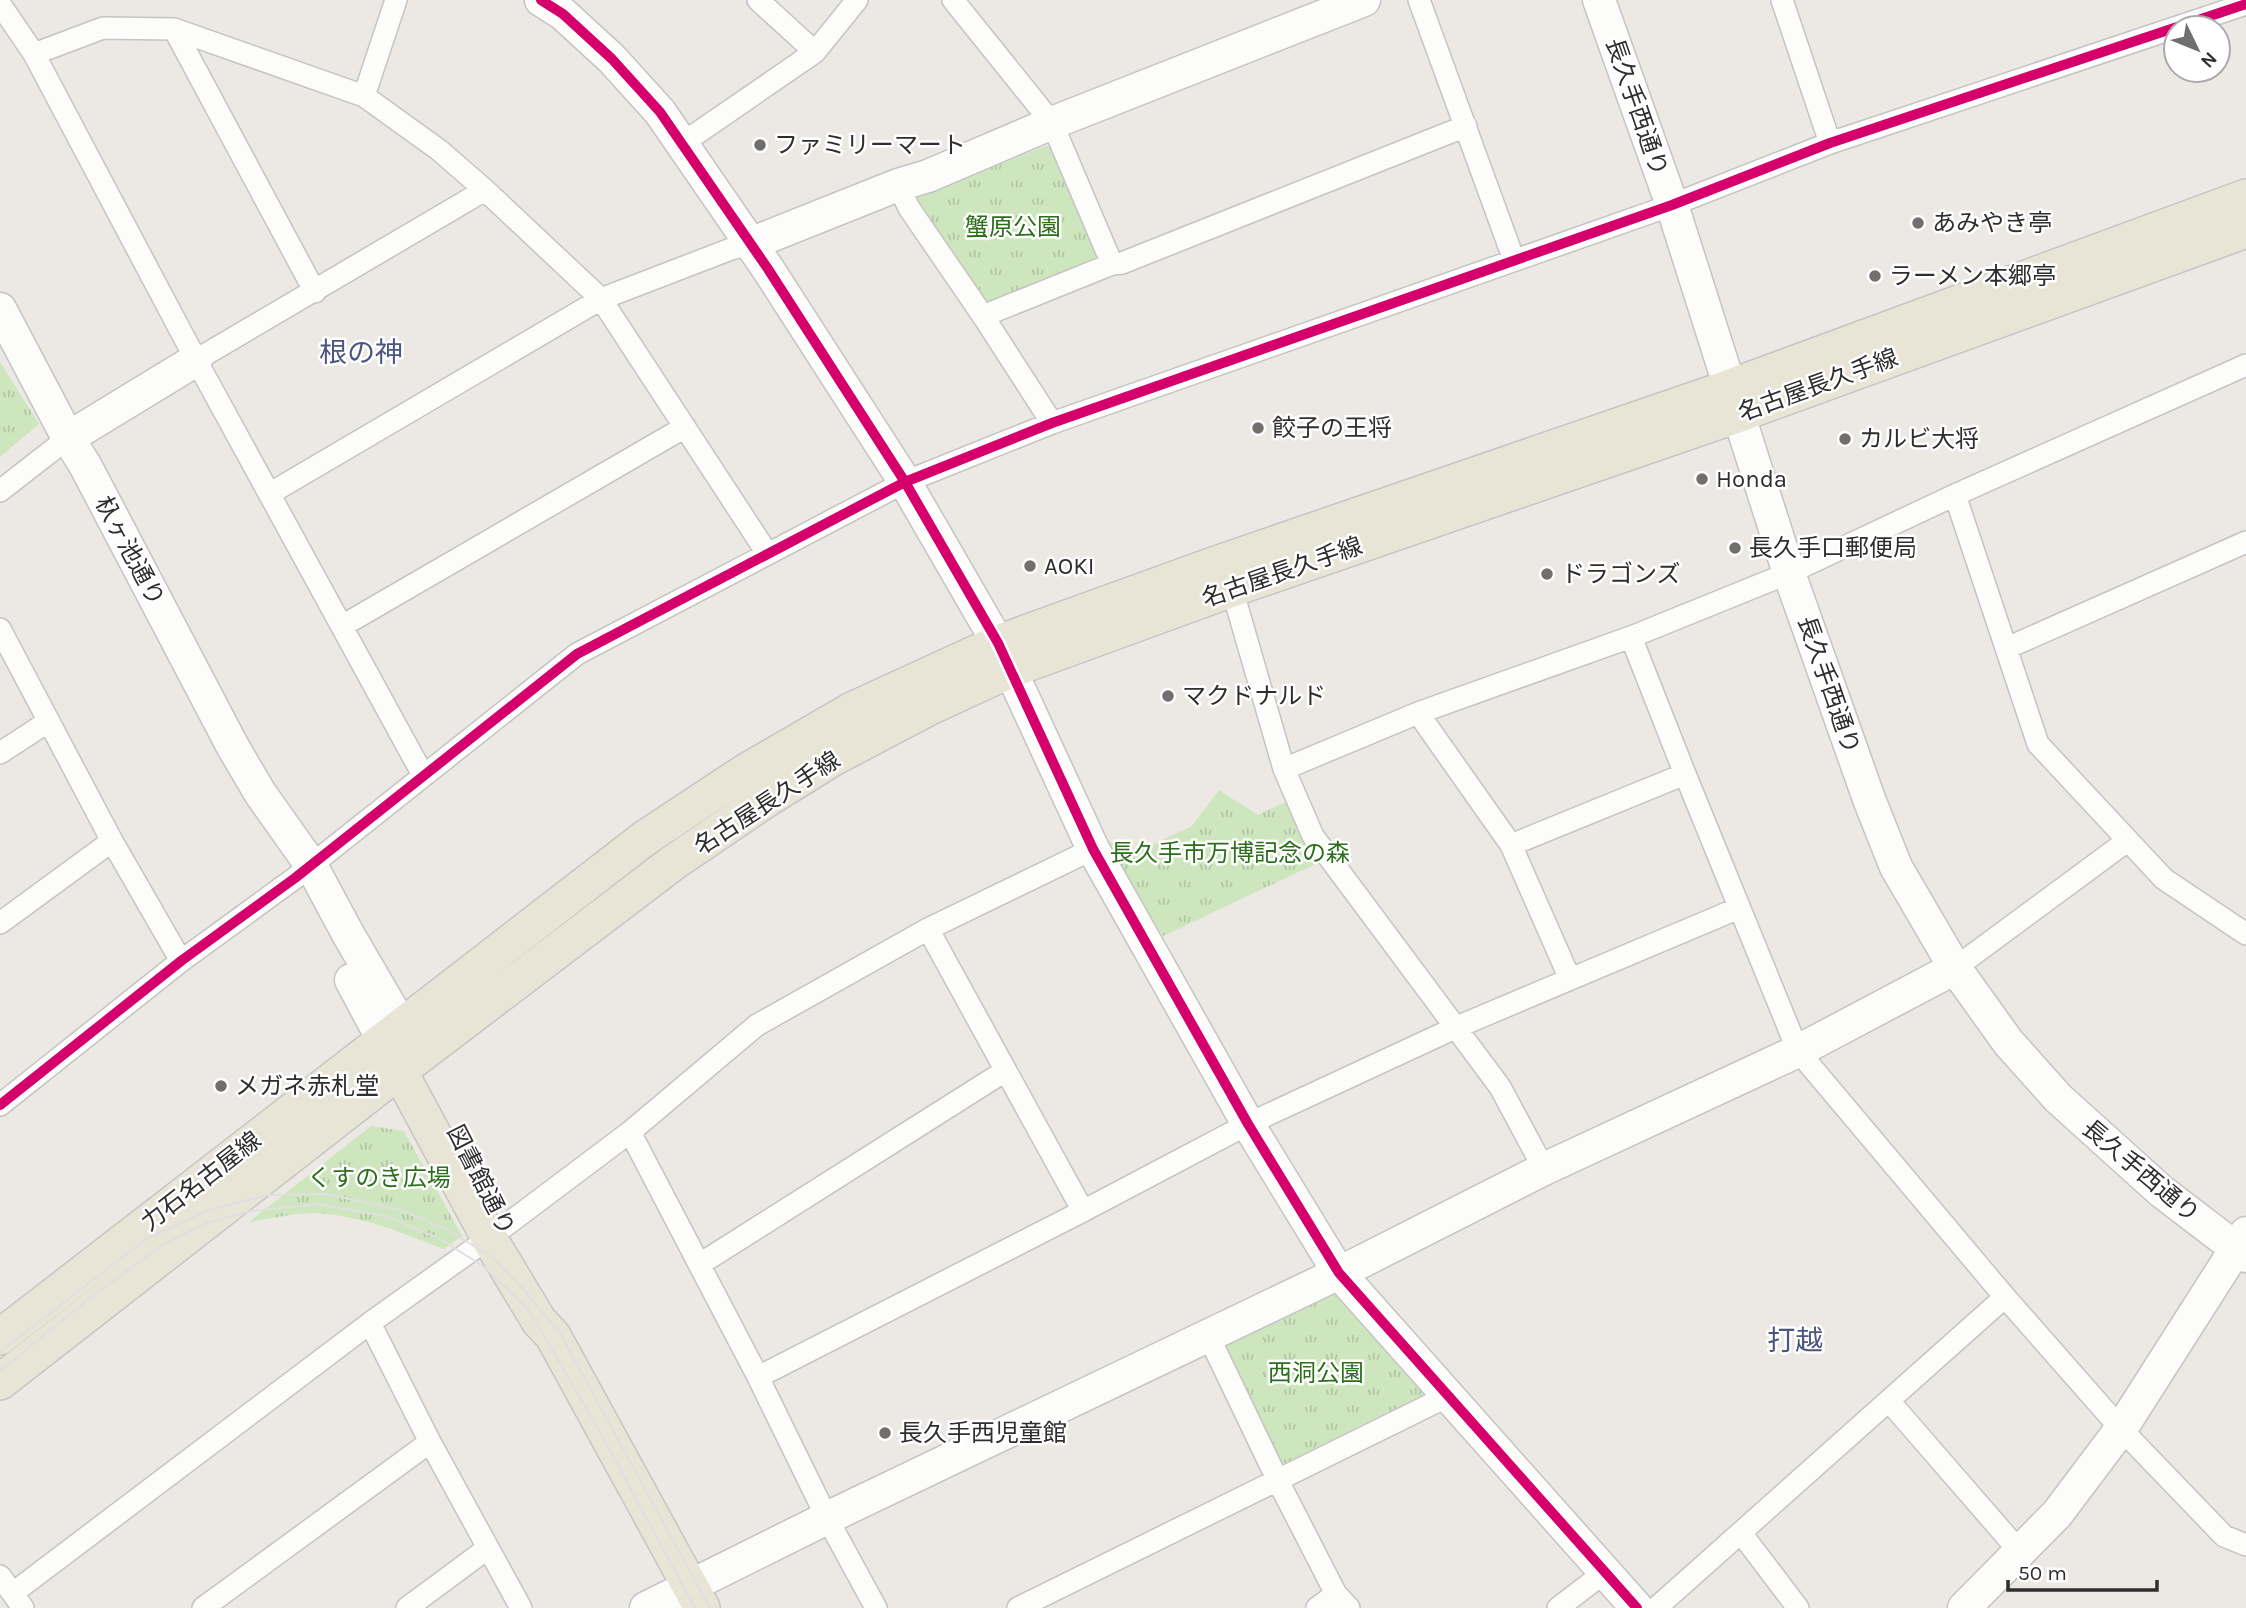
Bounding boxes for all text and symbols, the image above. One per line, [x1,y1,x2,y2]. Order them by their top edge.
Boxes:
north arrow [2162,14,2232,84]
street label: 長久手西通り [1600,34,1674,180]
text: N [2196,47,2221,72]
place label: ファミリーマート [774,131,966,159]
marker: ファミリーマート [752,137,768,153]
place label: あみやき亭 [1932,209,2052,237]
park label: 蟹原公園 [965,213,1061,241]
marker: あみやき亭 [1910,215,1926,231]
place label: ラーメン本郷亭 [1889,262,2056,290]
marker: ラーメン本郷亭 [1867,268,1883,284]
district label: 根の神 [319,336,403,369]
street label: 名古屋長久手線 [1734,343,1902,427]
place label: 餃子の王将 [1272,414,1392,442]
marker: 餃子の王将 [1250,420,1266,436]
place label: カルビ大将 [1859,425,1979,453]
marker: カルビ大将 [1837,431,1853,447]
place label: Honda [1716,465,1787,493]
marker: Honda [1694,471,1710,487]
street label: 杁ヶ池通り [89,491,171,611]
street label: 名古屋長久手線 [1198,531,1366,613]
place label: 長久手口郵便局 [1749,534,1917,562]
marker: 長久手口郵便局 [1727,540,1743,556]
place label: AOKI [1044,552,1095,580]
marker: AOKI [1022,558,1038,574]
place label: ドラゴンズ [1561,560,1681,588]
marker: ドラゴンズ [1539,566,1555,582]
street label: 長久手西通り [1792,612,1866,758]
place label: マクドナルド [1182,682,1326,710]
marker: マクドナルド [1160,688,1176,704]
street label: 名古屋長久手線 [689,746,845,860]
park label: 長久手市万博記念の森 [1110,839,1350,867]
place label: メガネ赤札堂 [235,1072,379,1100]
marker: メガネ赤札堂 [213,1078,229,1094]
street label: 長久手西通り [2077,1114,2205,1228]
street label: 図書館通り [441,1120,521,1240]
street label: 力石名古屋線 [136,1126,266,1236]
park label: くすのき広場 [307,1164,451,1192]
district label: 打越 [1767,1324,1823,1357]
park label: 西洞公園 [1268,1359,1364,1387]
place label: 長久手西児童館 [899,1419,1067,1447]
marker: 長久手西児童館 [877,1425,893,1441]
scale bar [2008,1548,2157,1592]
text: 50 m [2018,1561,2067,1585]

